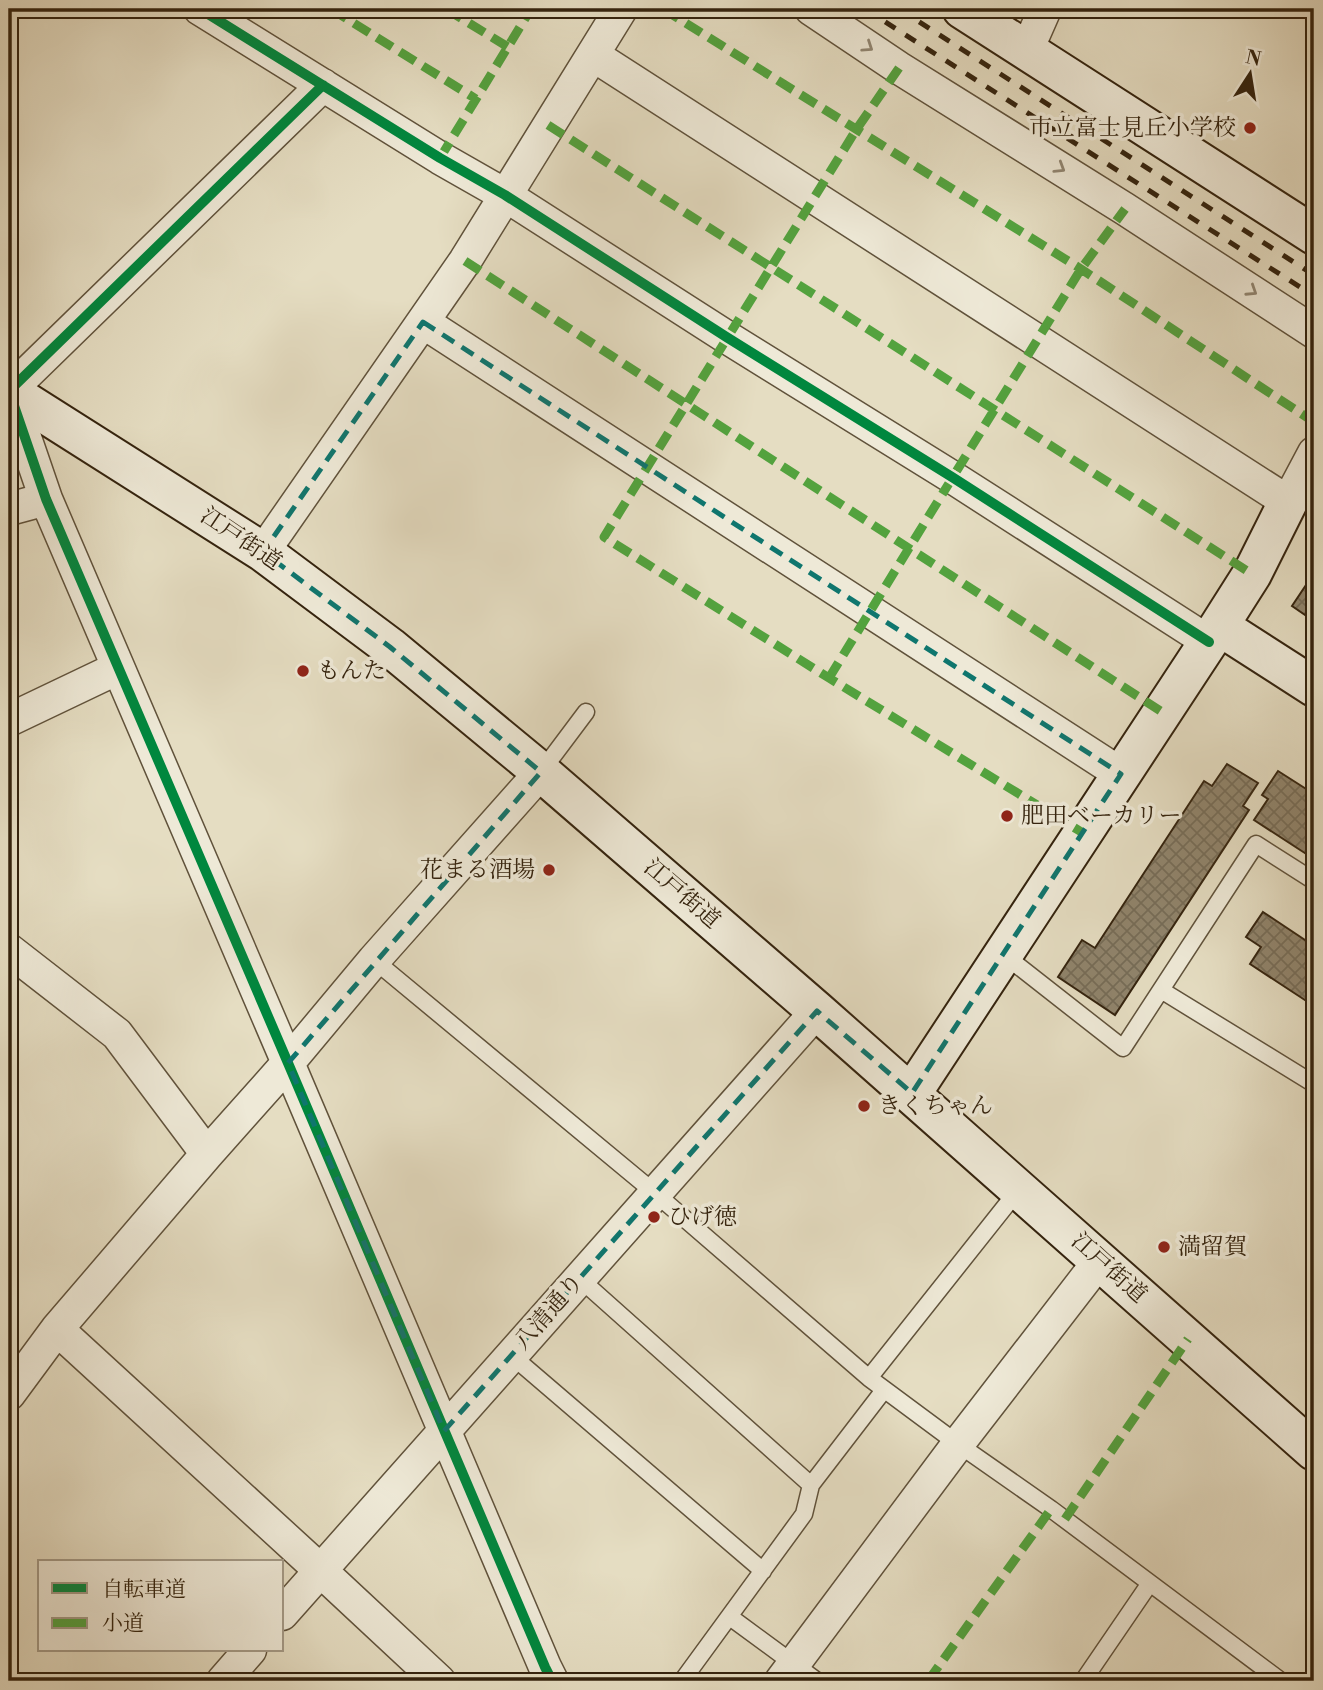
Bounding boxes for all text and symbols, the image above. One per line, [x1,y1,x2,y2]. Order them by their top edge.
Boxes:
one-way arrow [860,38,873,51]
north arrow [1214,38,1284,108]
text: N [1243,45,1263,72]
place label: 市立富士見丘小学校 [1029,114,1236,142]
marker: 市立富士見丘小学校 [1242,120,1258,136]
one-way arrow [1052,160,1065,173]
one-way arrow [1244,283,1257,296]
street label: 江戸街道 [195,502,287,576]
place label: もんた [317,657,386,685]
marker: もんた [295,663,311,679]
place label: 肥田ベーカリー [1021,802,1182,830]
marker: 肥田ベーカリー [999,808,1015,824]
street label: 江戸街道 [638,853,726,935]
place label: 花まる酒場 [420,856,535,884]
marker: 花まる酒場 [541,862,557,878]
place label: きくちゃん [878,1092,993,1120]
marker: きくちゃん [856,1098,872,1114]
place label: ひげ徳 [668,1203,737,1231]
marker: ひげ徳 [646,1209,662,1225]
street label: 江戸街道 [1065,1227,1153,1309]
place label: 満留賀 [1178,1233,1247,1261]
marker: 満留賀 [1156,1239,1172,1255]
street label: 八清通り [508,1268,590,1356]
legend [38,1560,284,1652]
text: 自転車道 [102,1577,186,1603]
text: 小道 [102,1611,144,1637]

